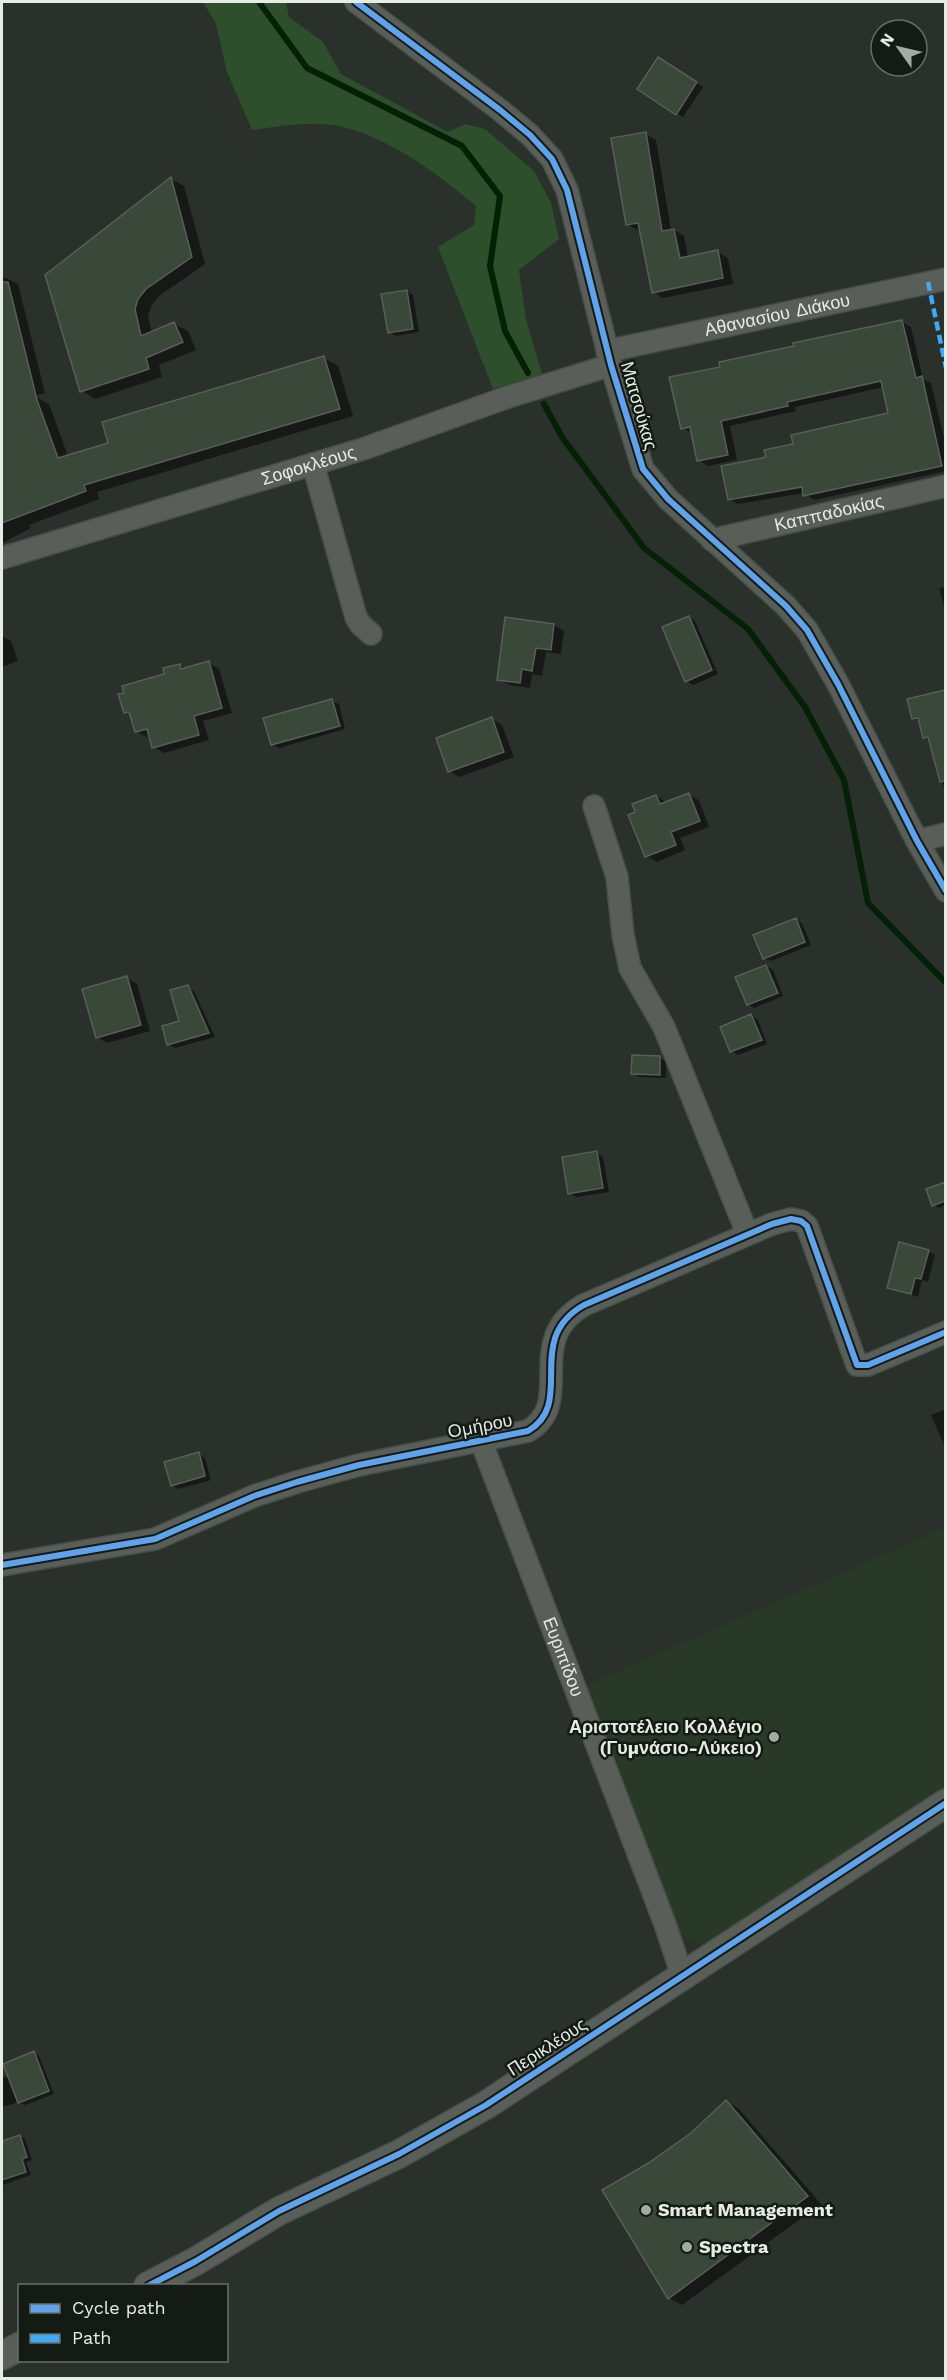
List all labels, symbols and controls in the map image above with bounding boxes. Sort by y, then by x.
north arrow [869,18,929,78]
text: N [876,30,898,50]
street label: Αθανασίου Διάκου [703,289,852,340]
street label: Ματσούκας [617,359,662,453]
street label: Σοφοκλέους [259,441,358,489]
street label: Καππαδοκίας [772,490,886,535]
street label: Ομήρου [446,1409,514,1442]
street label: Ευριπίδου [539,1614,588,1699]
place label: Αριστοτέλειο Κολλέγιο (Γυμνάσιο-Λύκειο) [569,1716,762,1758]
marker: Αριστοτέλειο Κολλέγιο (Γυμνάσιο-Λύκειο) [767,1730,781,1744]
street label: Περικλέους [503,2013,590,2080]
place label: Smart Management [658,2199,833,2220]
marker: Smart Management [639,2203,653,2217]
place label: Spectra [699,2236,769,2257]
marker: Spectra [680,2240,694,2254]
legend [18,2284,228,2362]
text: Cycle path [72,2297,166,2318]
text: Path [72,2327,112,2348]

